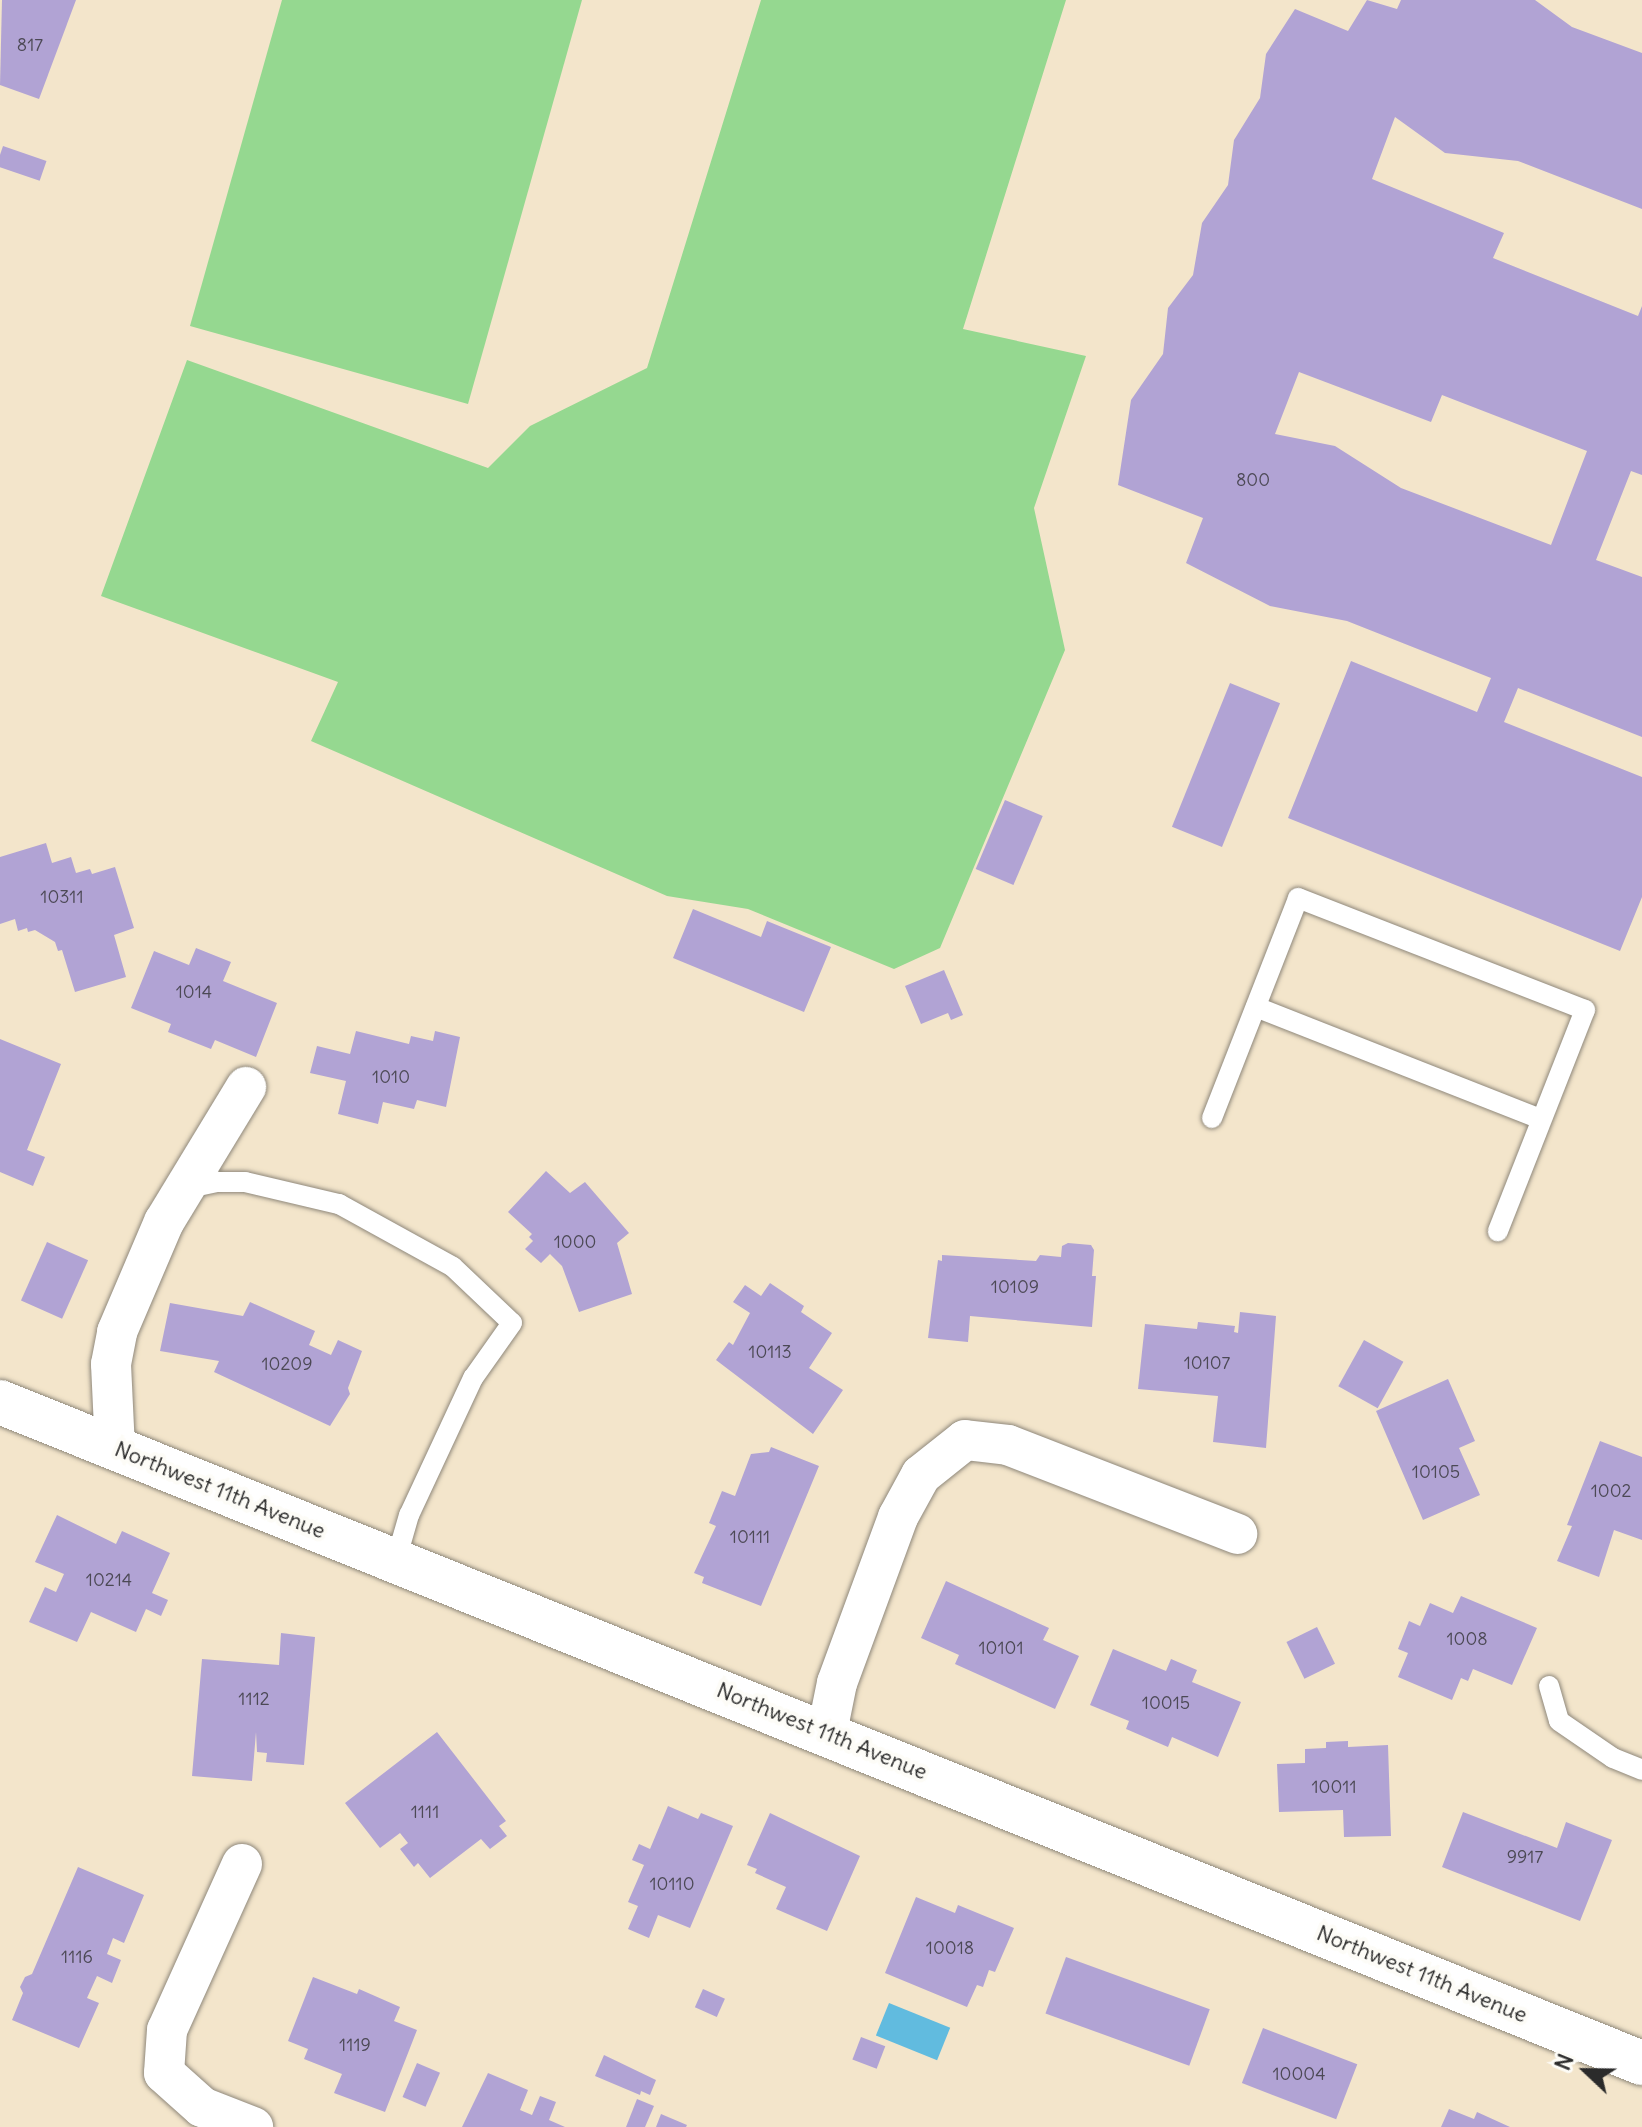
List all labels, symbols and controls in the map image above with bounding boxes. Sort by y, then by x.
house number: 817 [17,34,43,56]
house number: 800 [1236,469,1270,491]
house number: 10311 [40,886,84,908]
house number: 1014 [176,981,212,1003]
house number: 1010 [372,1066,410,1088]
house number: 1000 [554,1231,596,1253]
house number: 10109 [991,1276,1039,1298]
house number: 10113 [748,1341,792,1363]
house number: 10107 [1184,1352,1230,1374]
house number: 10209 [261,1353,313,1375]
street label: Northwest 11th Avenue [111,1436,329,1544]
house number: 10105 [1412,1461,1460,1483]
house number: 1002 [1591,1480,1631,1502]
house number: 10111 [730,1526,770,1548]
house number: 10214 [86,1569,132,1591]
house number: 1008 [1446,1628,1488,1650]
house number: 10101 [978,1637,1024,1659]
street label: Northwest 11th Avenue [713,1677,931,1785]
house number: 1112 [238,1688,270,1710]
house number: 10015 [1142,1692,1190,1714]
house number: 10011 [1311,1776,1357,1798]
house number: 1111 [411,1801,439,1823]
house number: 9917 [1507,1846,1543,1868]
house number: 10110 [649,1873,695,1895]
street label: Northwest 11th Avenue [1313,1920,1531,2028]
house number: 10018 [926,1937,974,1959]
house number: 1116 [61,1946,93,1968]
north arrow [1546,2031,1626,2111]
house number: 1119 [339,2034,371,2056]
text: N [1548,2050,1580,2074]
house number: 10004 [1272,2063,1326,2085]

